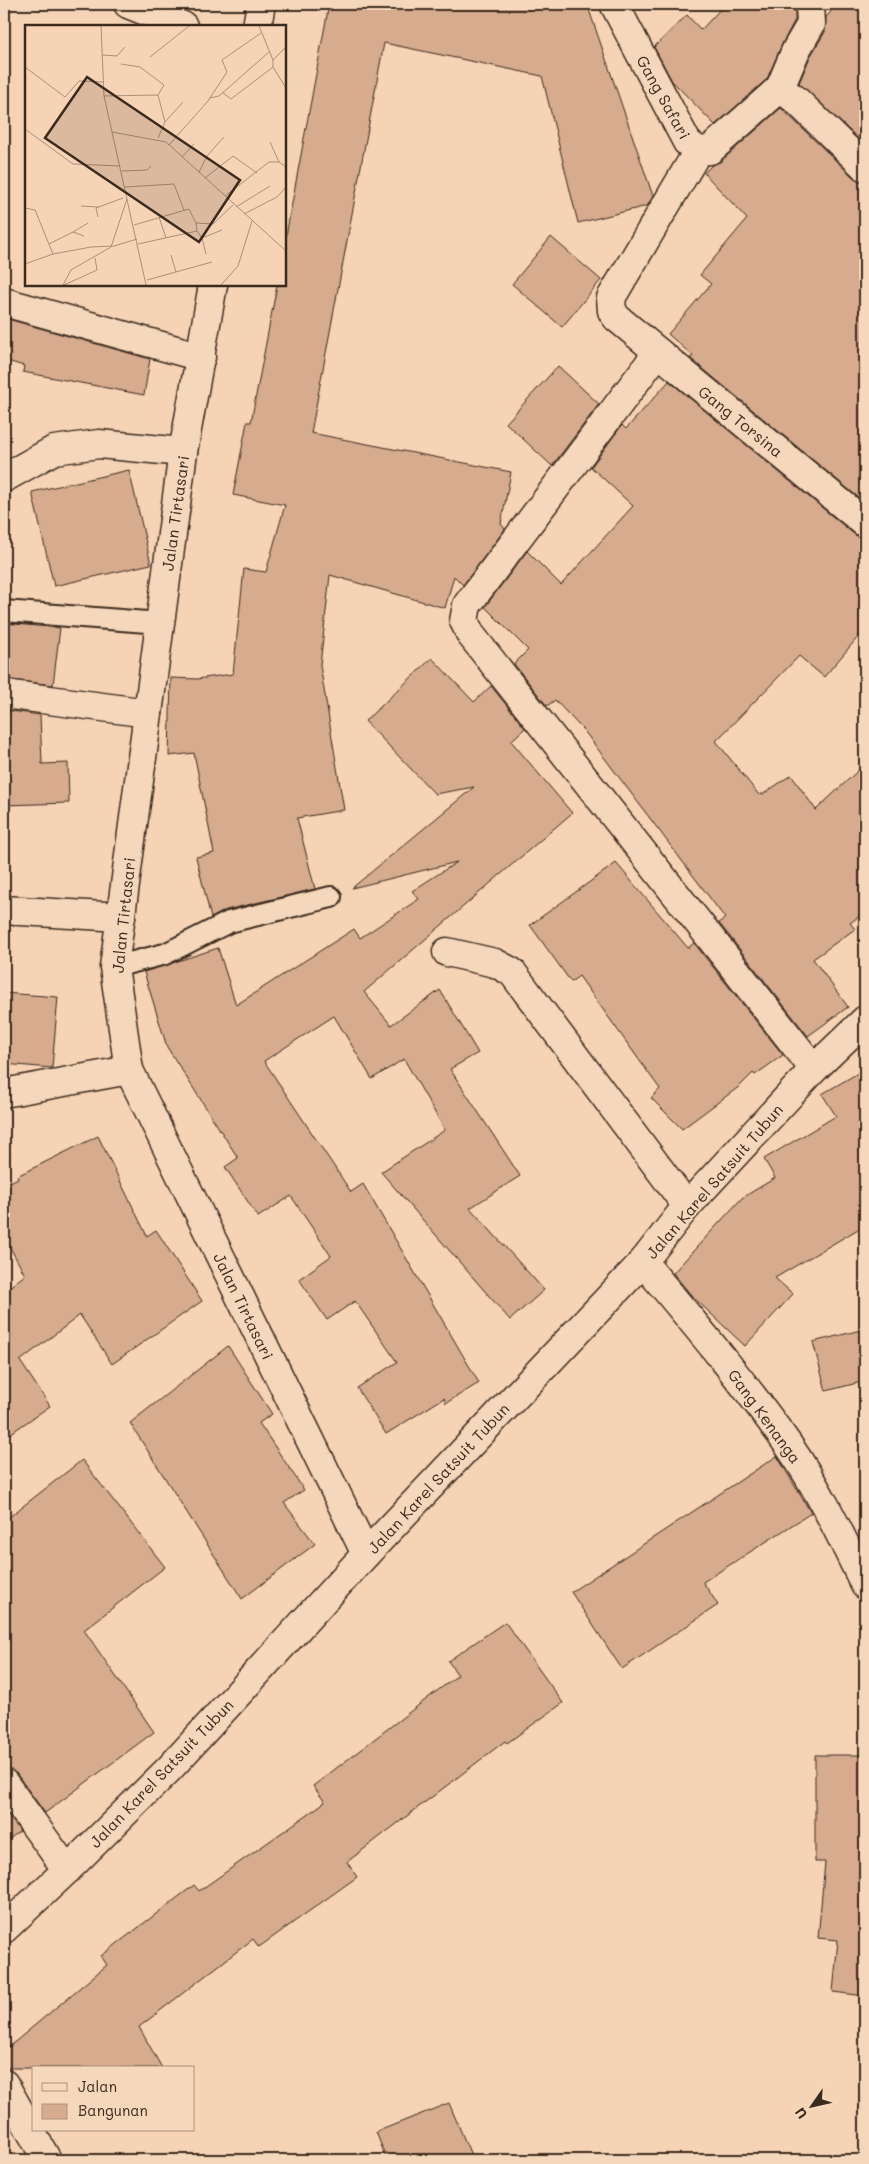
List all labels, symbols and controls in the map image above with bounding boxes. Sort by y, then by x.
inset map [25,25,286,286]
street label: Gang Safari [632,51,696,143]
street label: Gang Torsina [694,380,788,462]
street label: Jalan Tirtasari [157,454,193,572]
street label: Jalan Tirtasari [106,856,140,974]
street label: Jalan Karel Satsuit Tubun [641,1099,787,1263]
street label: Jalan Tirtasari [209,1249,279,1363]
street label: Gang Kenanga [724,1365,806,1467]
street label: Jalan Karel Satsuit Tubun [363,1398,513,1558]
street label: Jalan Karel Satsuit Tubun [84,1694,238,1852]
legend [32,2066,195,2132]
text: Jalan [78,2076,117,2096]
north arrow [786,2082,836,2132]
text: Bangunan [78,2100,148,2120]
text: U [790,2104,811,2123]

